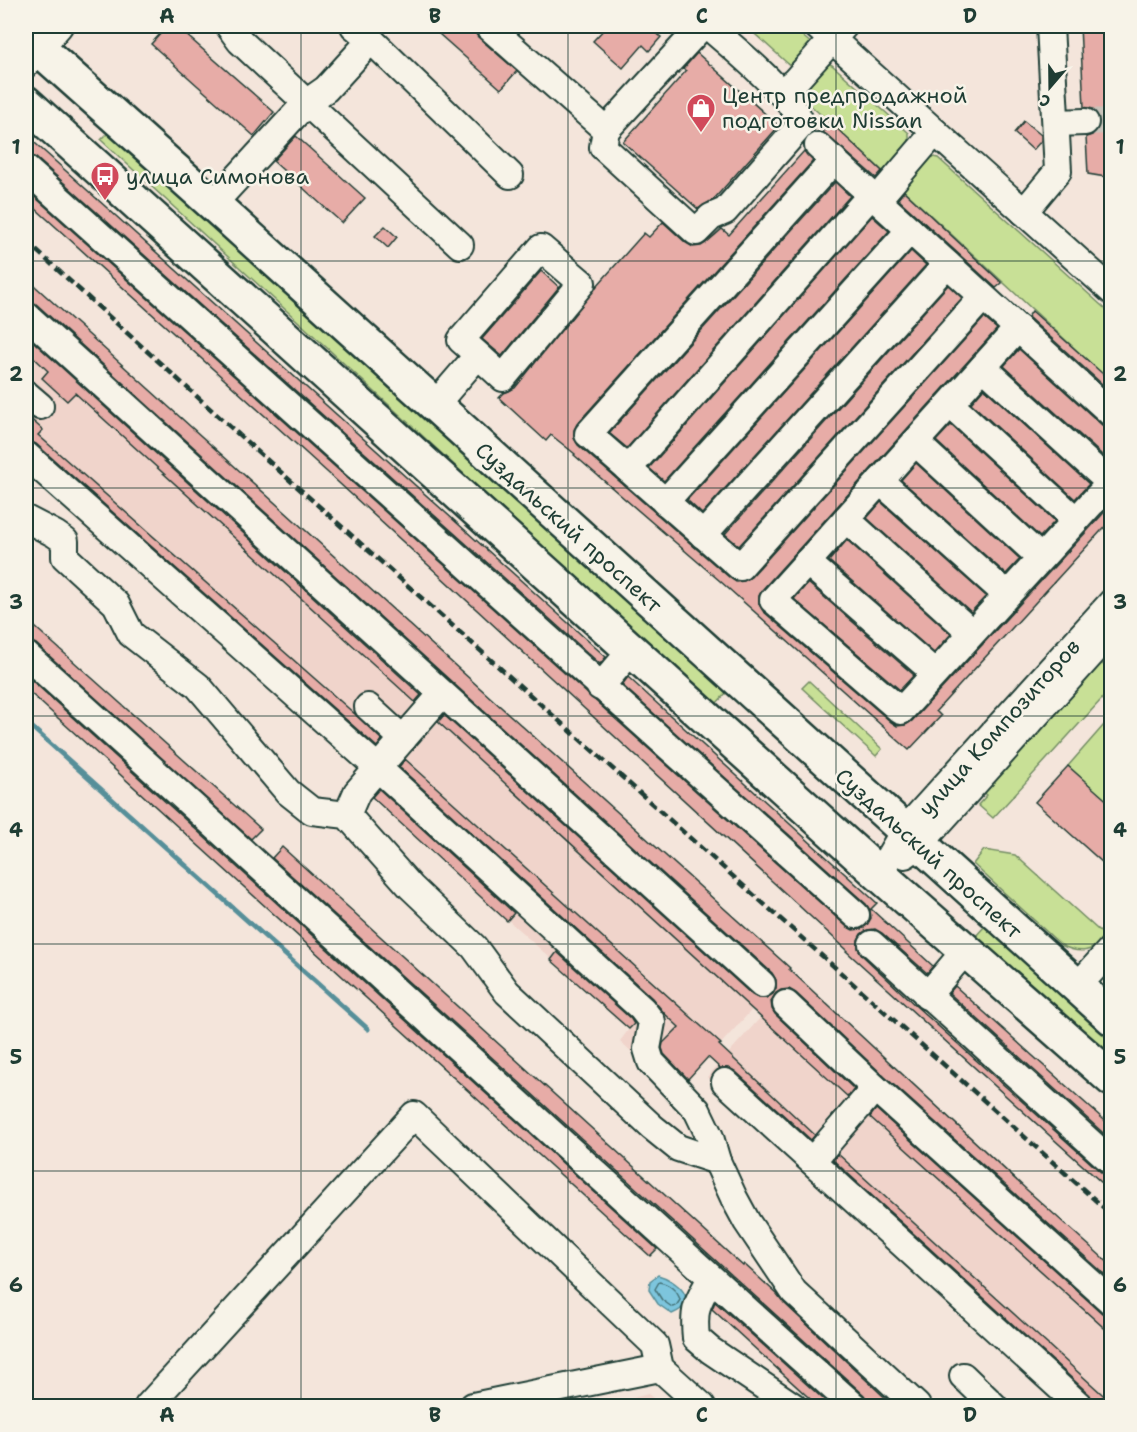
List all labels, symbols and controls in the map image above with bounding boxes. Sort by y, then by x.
text: A [159,3,175,29]
text: B [429,3,441,29]
text: C [696,3,708,29]
text: D [963,3,977,29]
north arrow [1020,57,1080,117]
place label: Центр предпродажной подготовки Nissan [722,81,967,135]
text: С [1037,89,1053,112]
shop icon: Центр предпродажной подготовки Nissan [685,92,717,134]
text: 1 [11,134,21,160]
text: 1 [1115,134,1125,160]
bus stop icon: улица Симонова [89,160,121,202]
place label: улица Симонова [126,162,309,191]
text: 2 [9,361,23,387]
text: 2 [1113,361,1127,387]
street label: Суздальский проспект [469,436,669,620]
text: 3 [9,589,23,615]
text: 3 [1113,589,1127,615]
street label: улица Композиторов [912,633,1087,822]
street label: Суздальский проспект [829,762,1029,946]
text: 4 [9,817,23,843]
text: 4 [1113,817,1127,843]
text: 5 [10,1044,22,1070]
text: 5 [1114,1044,1126,1070]
text: 6 [9,1272,23,1298]
text: 6 [1113,1272,1127,1298]
text: A [159,1402,175,1428]
text: B [429,1402,441,1428]
text: C [696,1402,708,1428]
text: D [963,1402,977,1428]

